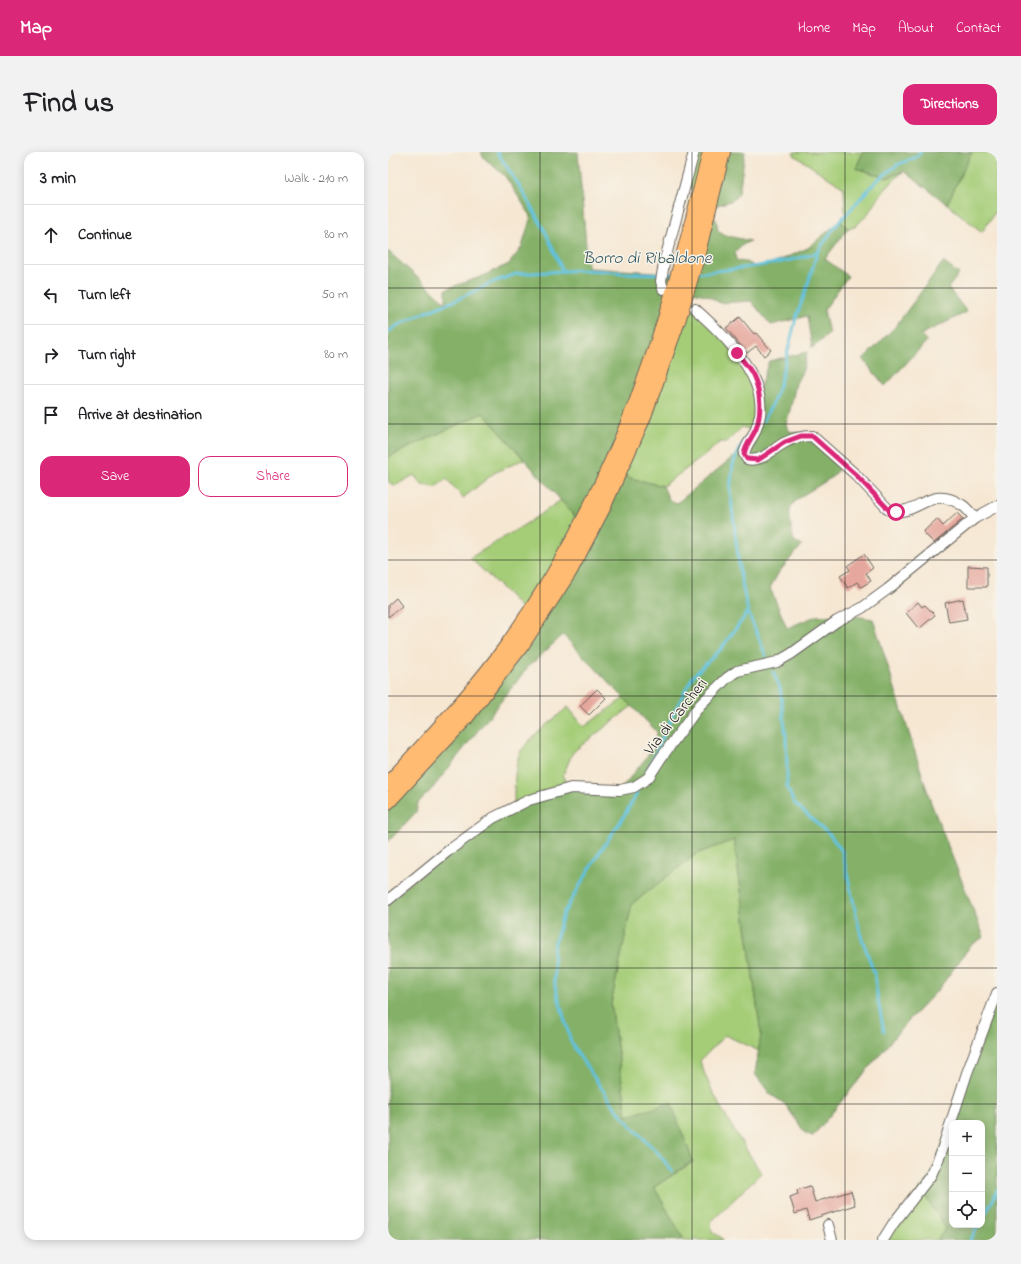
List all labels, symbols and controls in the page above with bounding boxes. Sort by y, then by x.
text: Map [20,15,52,42]
text: Home [798,18,830,39]
text: Map [852,18,876,39]
text: About [898,18,934,39]
text: Contact [956,18,1001,39]
text: Find us [24,84,114,125]
button: Directions [903,84,997,125]
text: 3 min [40,166,76,191]
text: Walk · 210 m [284,169,348,188]
icon: ahead [40,224,62,246]
text: Continue [78,224,132,246]
text: 80 m [324,225,348,244]
water label: Borro di Ribaldone [583,246,713,271]
icon: left [40,284,62,306]
text: Turn left [78,284,131,306]
text: 50 m [322,285,348,304]
icon: right [40,344,62,366]
text: Turn right [78,344,136,366]
route end [728,344,746,362]
text: 80 m [324,345,348,364]
icon: arrive [40,404,62,426]
text: Arrive at destination [78,404,202,426]
button: Save [40,456,190,497]
button: Share [198,456,348,497]
route start [887,503,905,521]
street label: Via di Carcheri [638,673,714,761]
map controls [949,1120,985,1228]
button: + [949,1120,985,1156]
button: − [949,1156,985,1192]
button: locate [949,1192,985,1228]

